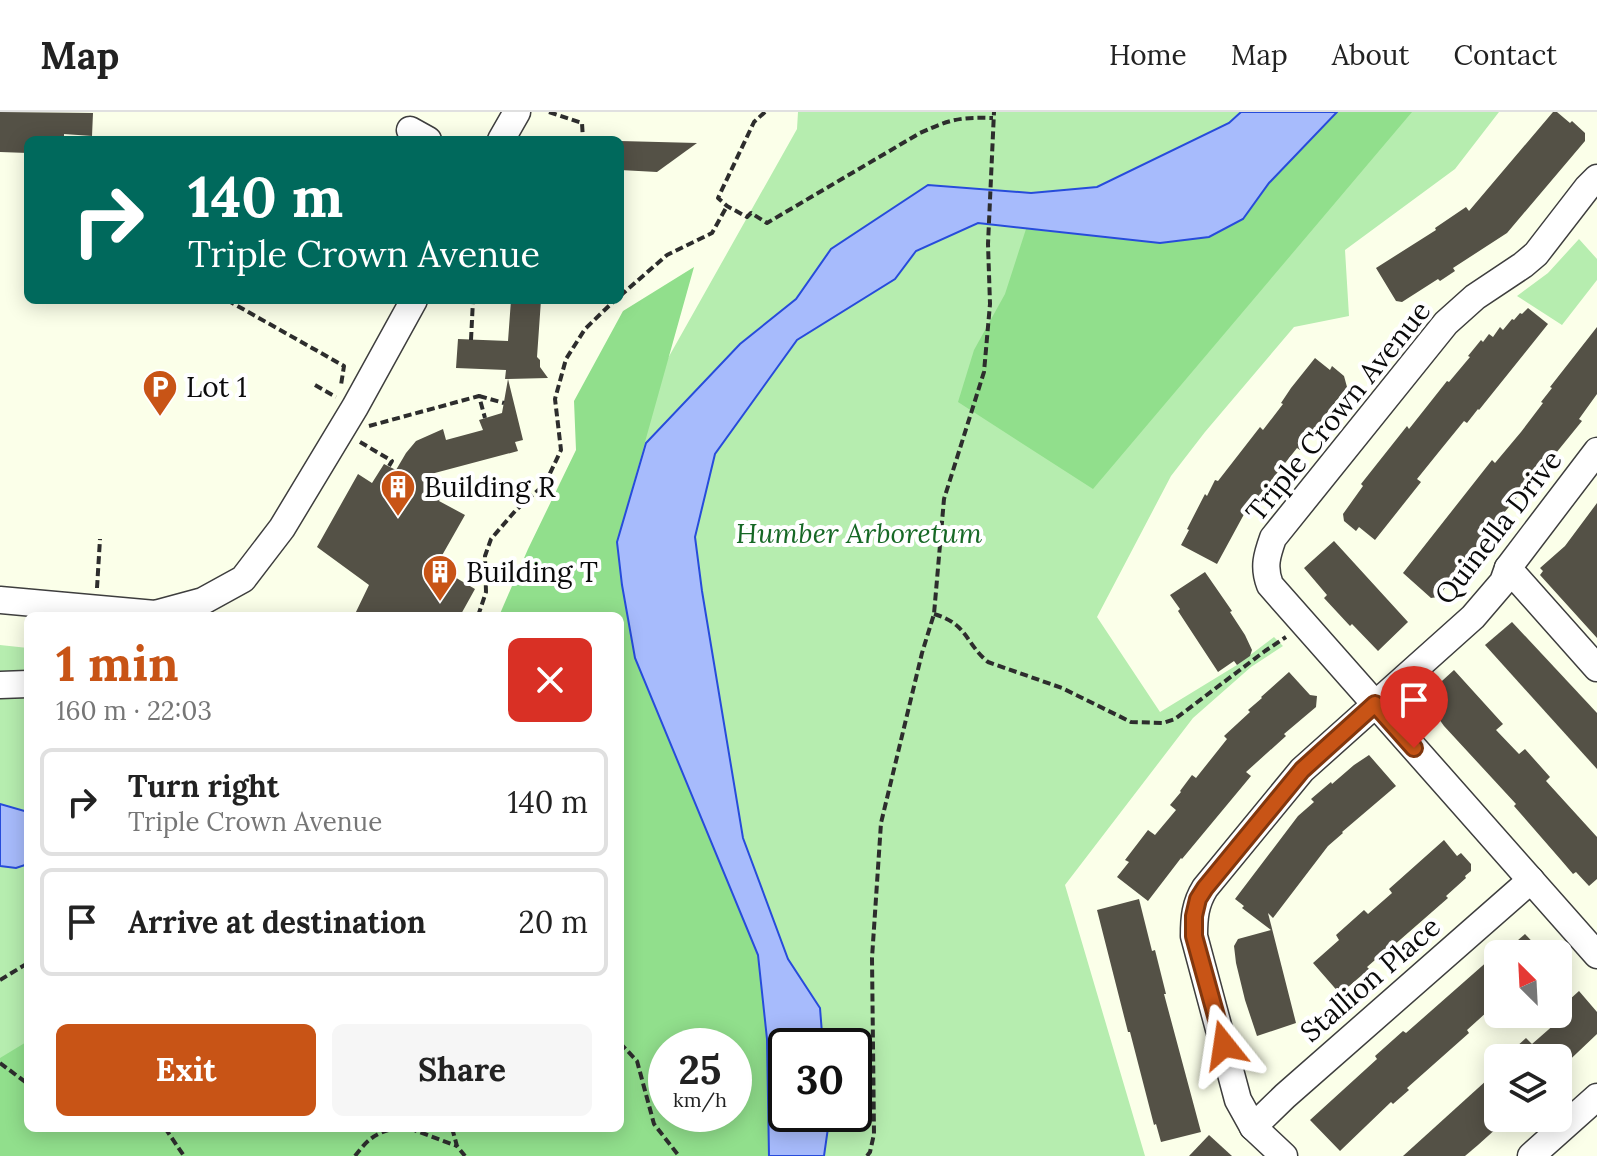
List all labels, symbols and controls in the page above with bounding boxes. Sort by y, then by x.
text: Map [40,31,119,79]
text: Home [1109,37,1187,73]
text: Map [1231,37,1288,73]
text: About [1332,37,1409,73]
text: Contact [1453,37,1557,73]
text: 140 m [188,161,343,232]
icon: right [56,168,160,272]
text: Triple Crown Avenue [188,231,540,277]
street label: Triple Crown Avenue [1238,293,1438,529]
parking icon: Lot 1 [141,368,179,418]
place label: Lot 1 [186,369,247,405]
street label: Quinella Drive [1427,443,1569,611]
building icon: Building R [379,468,417,518]
place label: Building R [424,469,556,505]
park label: Humber Arboretum [736,515,983,551]
building icon: Building T [421,553,459,603]
place label: Building T [466,554,598,590]
text: 1 min [56,633,179,694]
button: close [508,638,592,722]
pin [1380,666,1448,748]
icon: arrive [1392,678,1436,722]
text: 160 m · 22:03 [56,694,212,727]
text: Turn right [128,767,279,805]
icon: right [60,780,104,824]
text: 140 m [507,783,588,821]
text: Triple Crown Avenue [128,805,382,838]
icon: arrive [60,900,104,944]
text: Arrive at destination [128,903,426,941]
text: 20 m [519,903,588,941]
street label: Stallion Place [1293,908,1447,1050]
north arrow [1484,940,1572,1028]
map controls [1484,940,1572,1132]
position arrow [1182,1003,1266,1087]
button: Exit [56,1024,316,1116]
button: Share [332,1024,592,1116]
speed limit sign: 30 [768,1028,872,1132]
text: 25 [679,1044,721,1095]
button: layers [1484,1044,1572,1132]
text: km/h [673,1087,727,1112]

